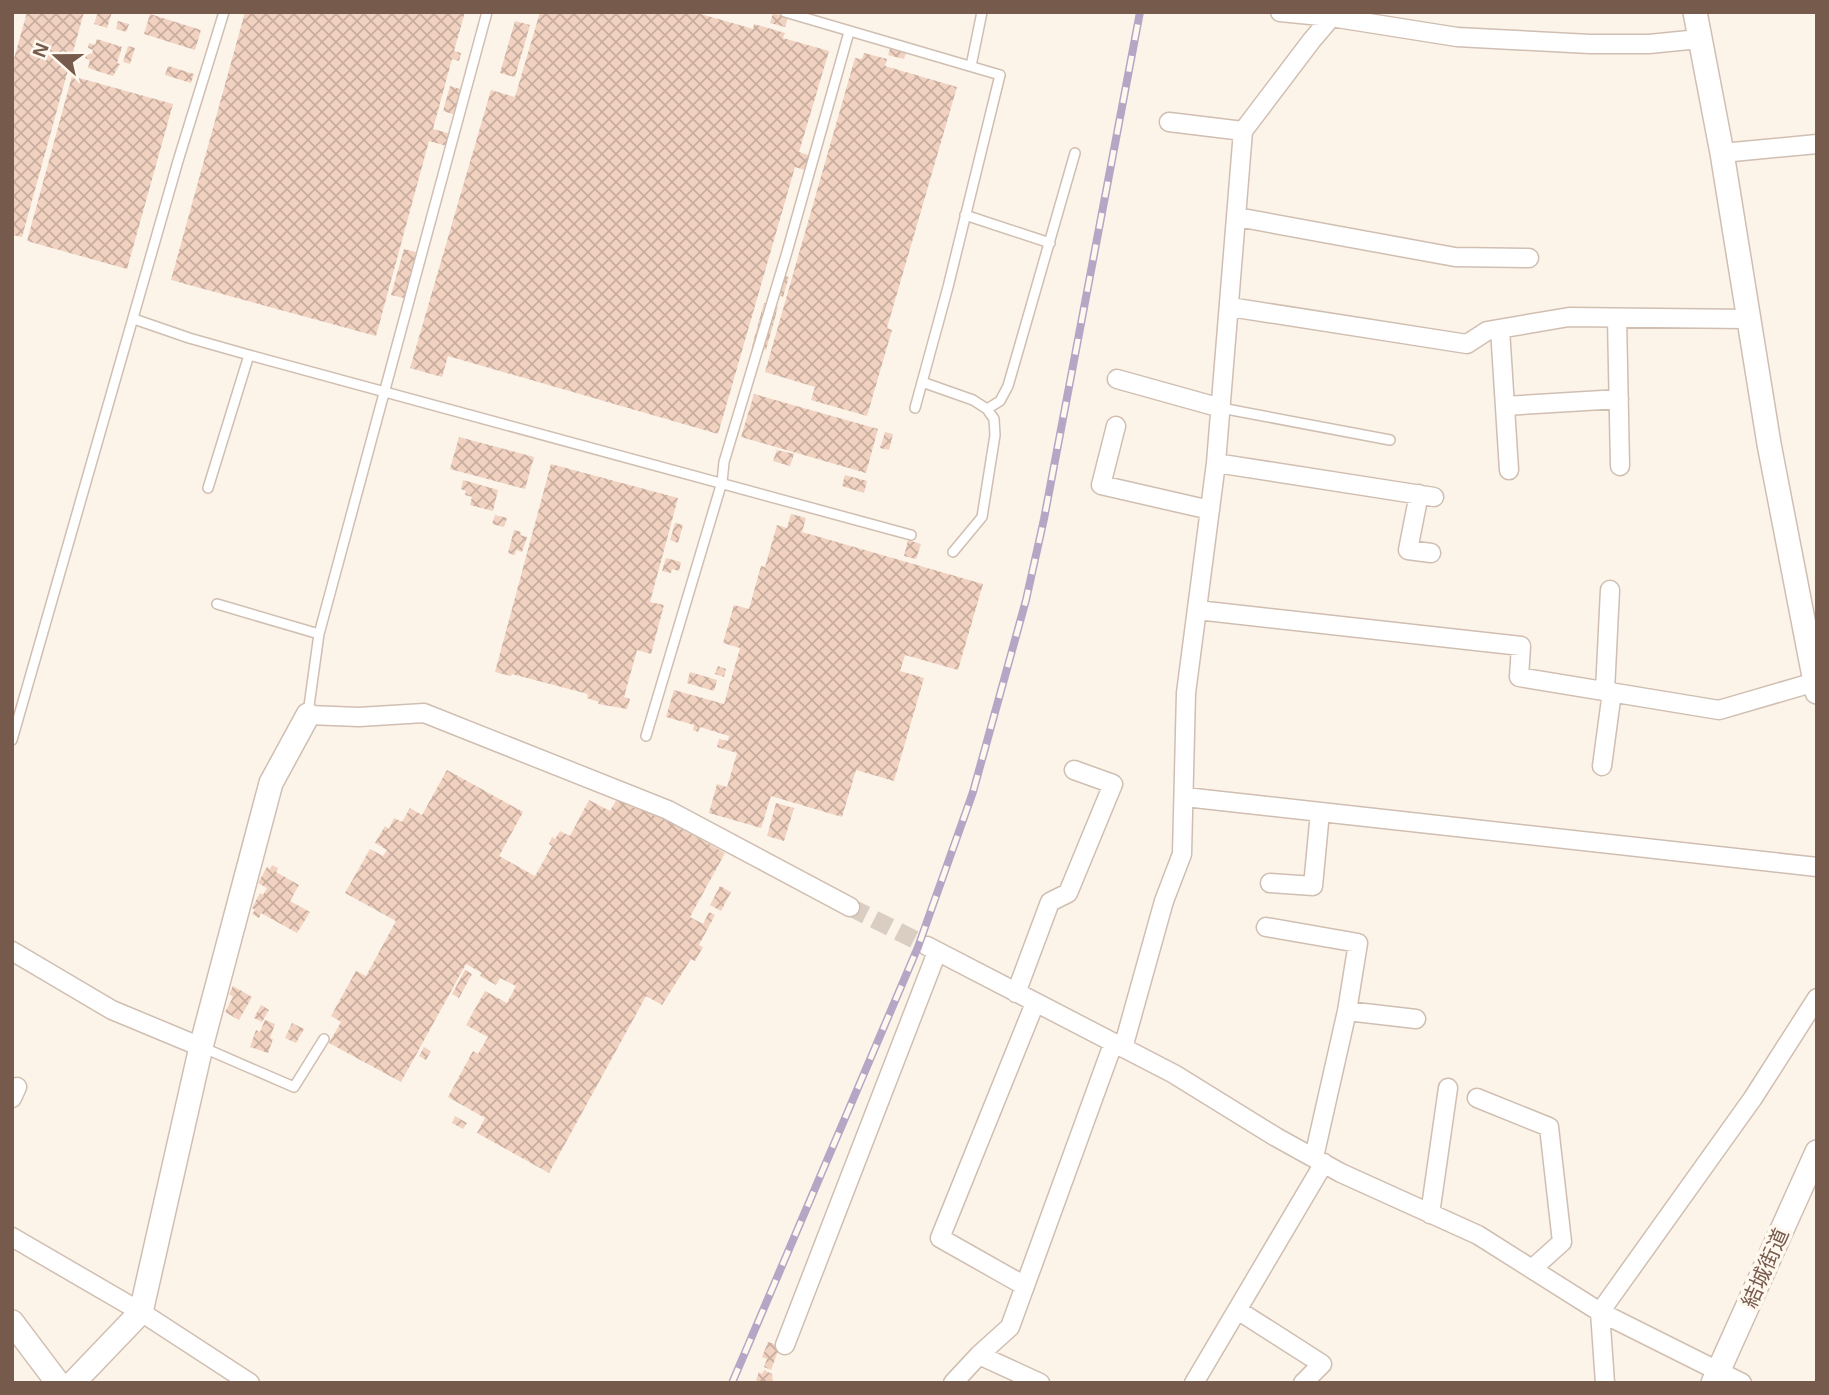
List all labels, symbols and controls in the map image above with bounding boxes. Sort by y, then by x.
north arrow [21,21,91,91]
text: N [28,40,53,60]
street label: 結城街道 [1737,1225,1793,1311]

